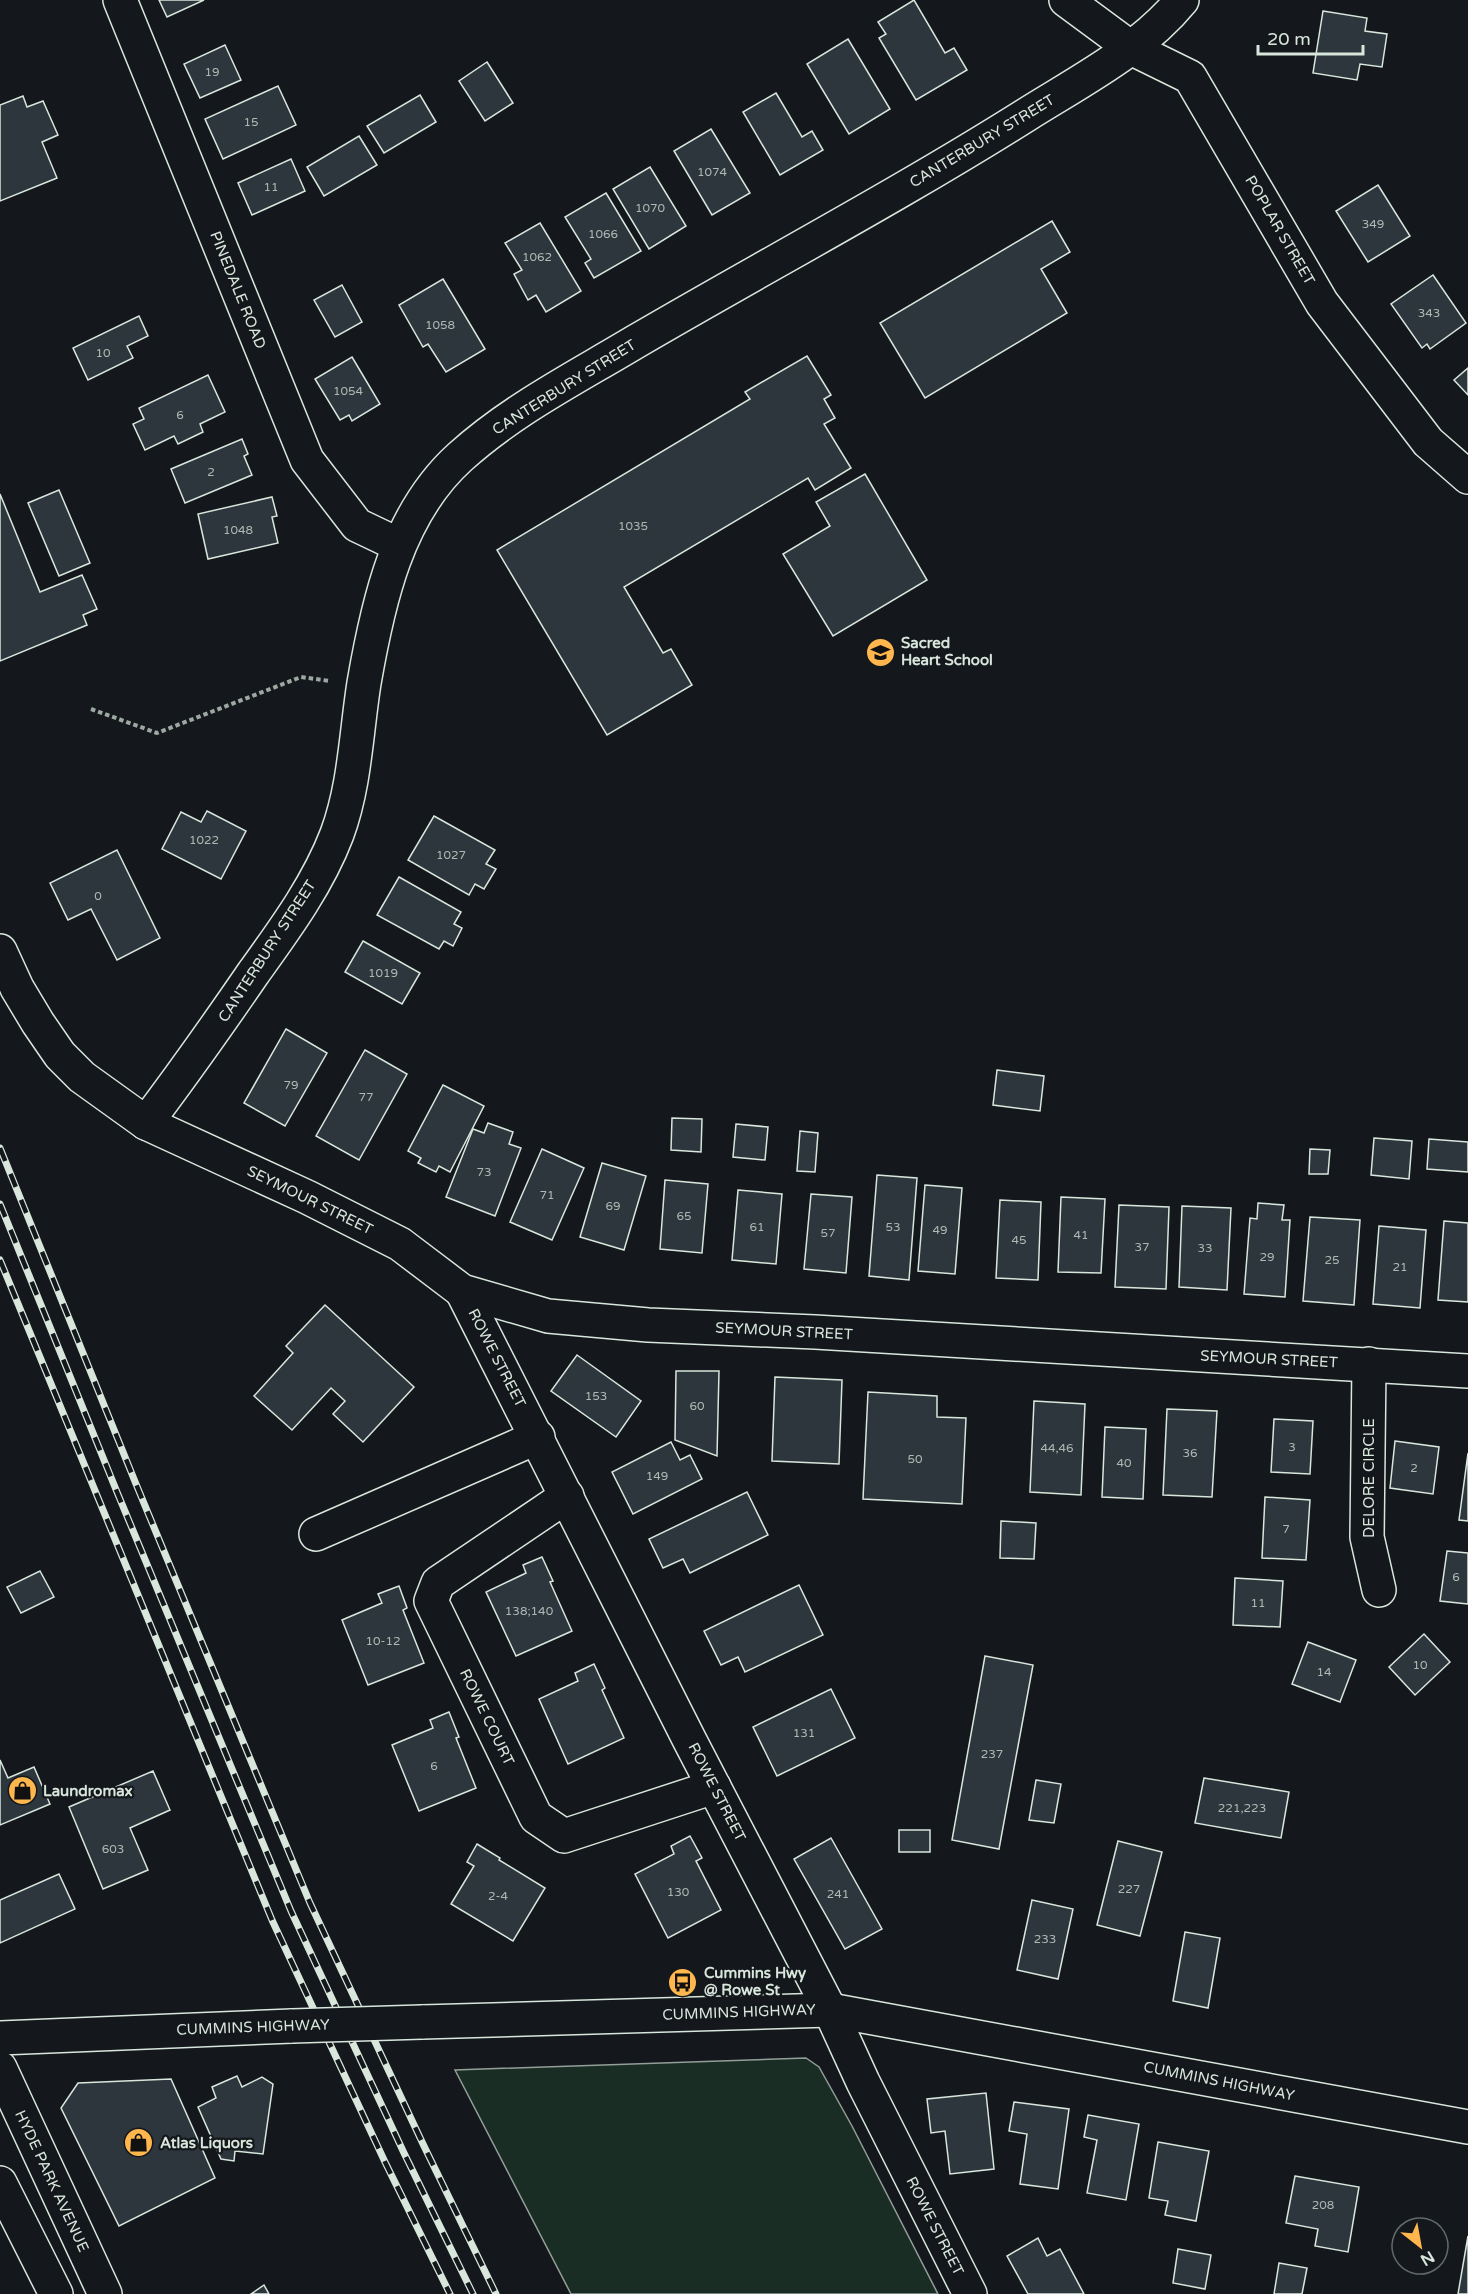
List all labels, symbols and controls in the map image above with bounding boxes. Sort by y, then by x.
scale bar [1258,18,1363,56]
text: 20 m [1267,28,1311,50]
house number: 19 [204,65,220,79]
street label: CANTERBURY STREET [906,91,1058,191]
house number: 15 [243,115,259,129]
house number: 1074 [697,165,728,179]
street label: POPLAR STREET [1241,172,1319,288]
house number: 11 [263,180,279,194]
house number: 1070 [635,201,666,215]
house number: 349 [1362,217,1384,231]
house number: 1066 [588,227,618,241]
street label: PINEDALE ROAD [206,228,270,352]
house number: 1062 [522,250,552,264]
house number: 343 [1418,306,1440,320]
house number: 1058 [425,318,455,332]
street label: CANTERBURY STREET [489,335,639,439]
house number: 10 [95,346,111,360]
house number: 1054 [333,384,364,398]
house number: 6 [176,408,184,422]
house number: 2 [207,465,215,479]
house number: 1035 [618,519,648,533]
house number: 1048 [223,523,253,537]
place label: Sacred Heart School [901,634,993,669]
school or university icon: Sacred Heart School [864,636,896,668]
house number: 1022 [189,833,219,847]
house number: 1027 [436,848,466,862]
street label: CANTERBURY STREET [214,877,320,1025]
house number: 0 [94,889,102,903]
house number: 1019 [368,966,398,980]
house number: 79 [283,1078,299,1092]
house number: 77 [358,1090,374,1104]
street label: SEYMOUR STREET [244,1162,376,1238]
house number: 73 [476,1165,492,1179]
house number: 71 [539,1188,555,1202]
house number: 69 [605,1199,621,1213]
house number: 65 [676,1209,692,1223]
house number: 61 [749,1220,765,1234]
house number: 53 [885,1220,901,1234]
house number: 49 [932,1223,948,1237]
house number: 57 [820,1226,836,1240]
house number: 41 [1073,1228,1089,1242]
house number: 45 [1011,1233,1027,1247]
house number: 37 [1134,1240,1150,1254]
house number: 33 [1197,1241,1213,1255]
house number: 29 [1259,1250,1275,1264]
house number: 25 [1324,1253,1340,1267]
house number: 21 [1392,1260,1408,1274]
street label: ROWE STREET [464,1306,530,1410]
street label: SEYMOUR STREET [715,1318,853,1344]
street label: SEYMOUR STREET [1200,1346,1338,1372]
house number: 153 [585,1389,607,1403]
house number: 60 [689,1399,705,1413]
street label: DELORE CIRCLE [1360,1418,1378,1538]
house number: 3 [1288,1440,1296,1454]
house number: 44,46 [1040,1441,1074,1455]
house number: 36 [1182,1446,1198,1460]
house number: 50 [907,1452,923,1466]
house number: 40 [1116,1456,1132,1470]
house number: 2 [1410,1461,1418,1475]
house number: 149 [646,1469,668,1483]
house number: 7 [1282,1522,1290,1536]
house number: 6 [1452,1570,1460,1584]
house number: 11 [1250,1596,1266,1610]
house number: 138;140 [505,1604,554,1618]
house number: 10-12 [365,1634,401,1648]
house number: 10 [1412,1658,1428,1672]
house number: 14 [1316,1665,1332,1679]
street label: ROWE COURT [456,1666,518,1768]
house number: 131 [793,1726,815,1740]
street label: ROWE STREET [684,1740,750,1844]
house number: 237 [981,1747,1003,1761]
house number: 6 [430,1759,438,1773]
shop icon: Laundromax [6,1775,38,1807]
place label: Laundromax [43,1782,133,1800]
house number: 221,223 [1218,1801,1266,1815]
house number: 603 [102,1842,124,1856]
house number: 227 [1118,1882,1140,1896]
house number: 130 [667,1885,690,1899]
house number: 241 [827,1887,849,1901]
house number: 2-4 [488,1889,509,1903]
house number: 233 [1034,1932,1056,1946]
place label: Cummins Hwy @ Rowe St [704,1964,806,1999]
bus stop icon: Cummins Hwy @ Rowe St [667,1966,699,1998]
street label: CUMMINS HIGHWAY [662,2000,816,2024]
street label: CUMMINS HIGHWAY [176,2015,330,2039]
street label: CUMMINS HIGHWAY [1142,2058,1296,2105]
street label: HYDE PARK AVENUE [11,2107,93,2255]
shop icon: Atlas Liquors [123,2127,155,2159]
place label: Atlas Liquors [160,2134,253,2153]
street label: ROWE STREET [902,2174,968,2278]
house number: 208 [1312,2198,1334,2212]
north arrow [1390,2216,1450,2276]
text: N [1417,2246,1438,2270]

